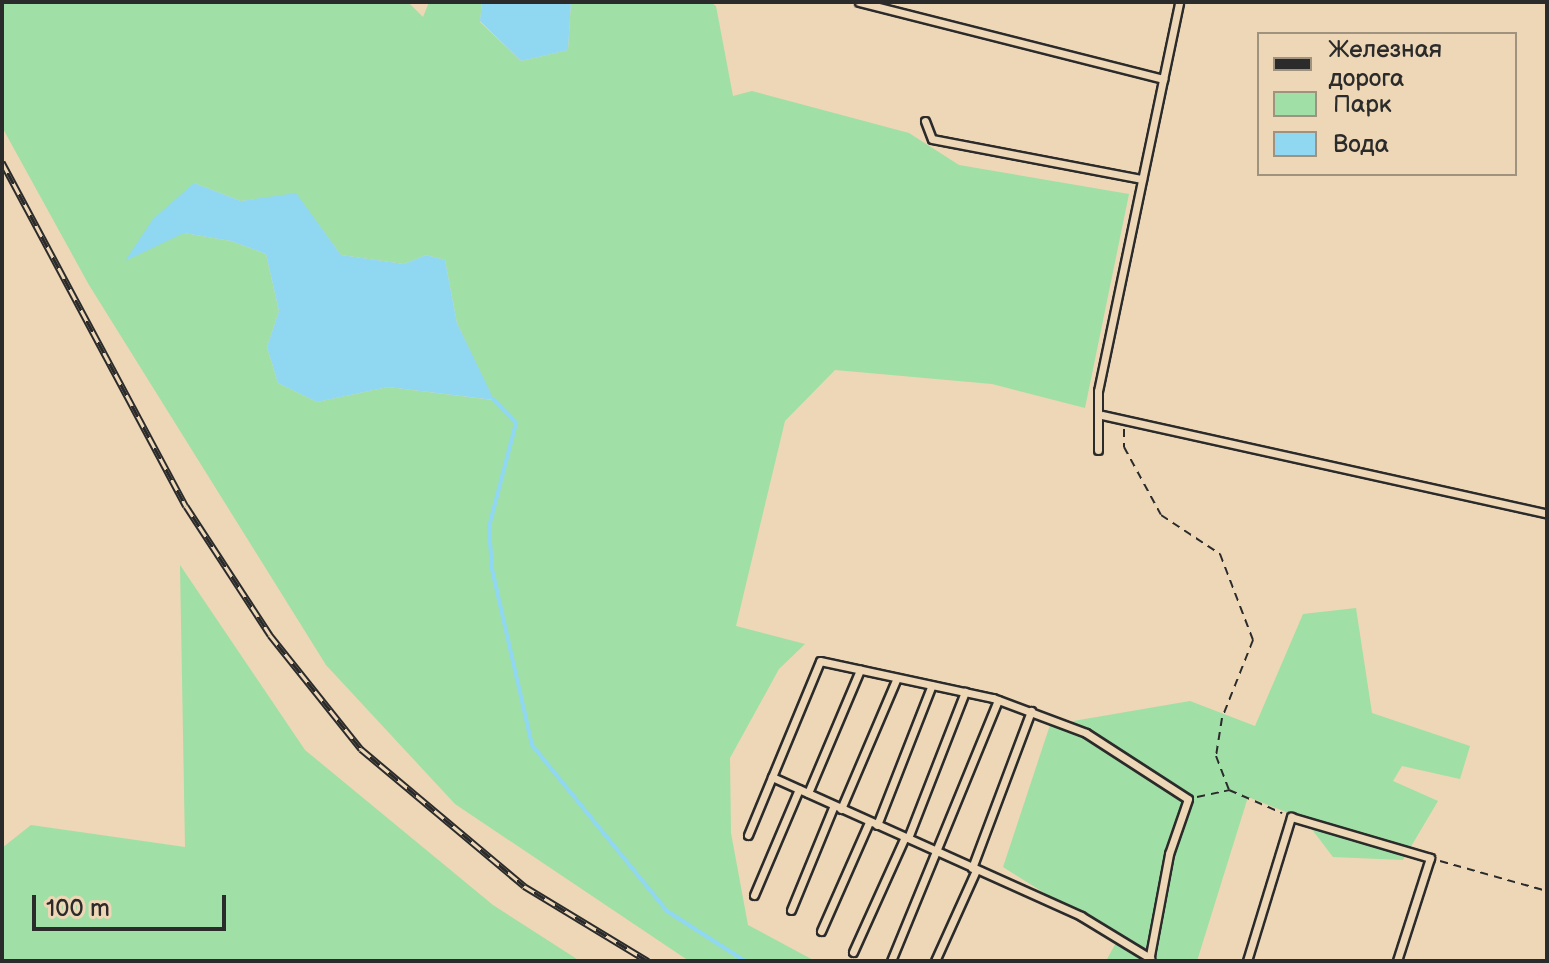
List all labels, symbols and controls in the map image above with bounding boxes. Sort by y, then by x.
legend [1257,32,1517,176]
text: Железная дорога [1328,35,1442,93]
text: Парк [1333,90,1391,119]
text: Вода [1333,130,1389,159]
scale bar [36,879,230,929]
text: 100 m [46,894,110,923]

